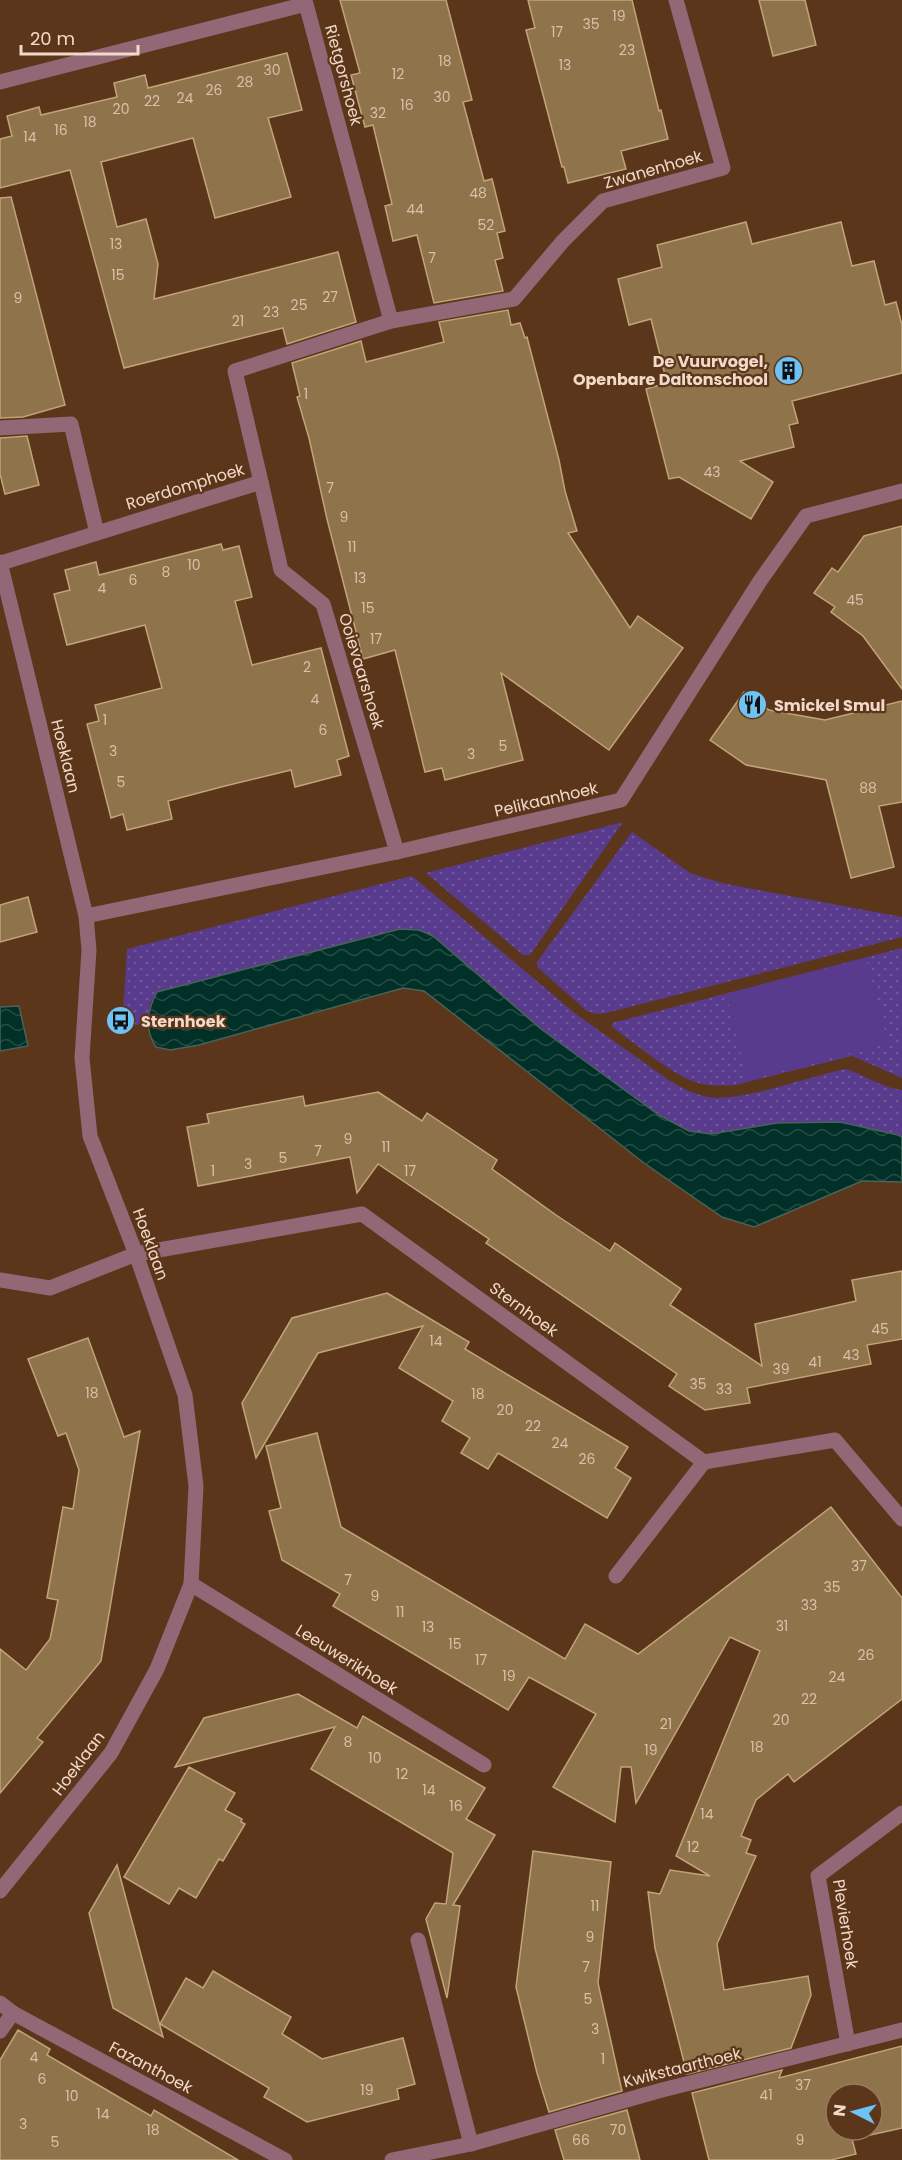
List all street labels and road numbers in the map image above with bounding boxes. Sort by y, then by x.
street label: Rietgorshoek [319,22,368,129]
street label: Zwanenhoek [601,144,706,195]
street label: Roerdomphoek [123,457,248,515]
street label: Ooievaarshoek [333,610,390,733]
street label: Hoeklaan [45,717,86,795]
street label: Pelikaanhoek [492,776,601,823]
street label: Hoeklaan [127,1205,174,1283]
street label: Sternhoek [485,1277,563,1343]
street label: Leeuwerikhoek [291,1619,403,1701]
street label: Hoeklaan [47,1726,110,1800]
street label: Plevierhoek [827,1878,864,1971]
street label: Fazanthoek [105,2036,197,2099]
street label: Kwikstaarthoek [621,2041,744,2093]

